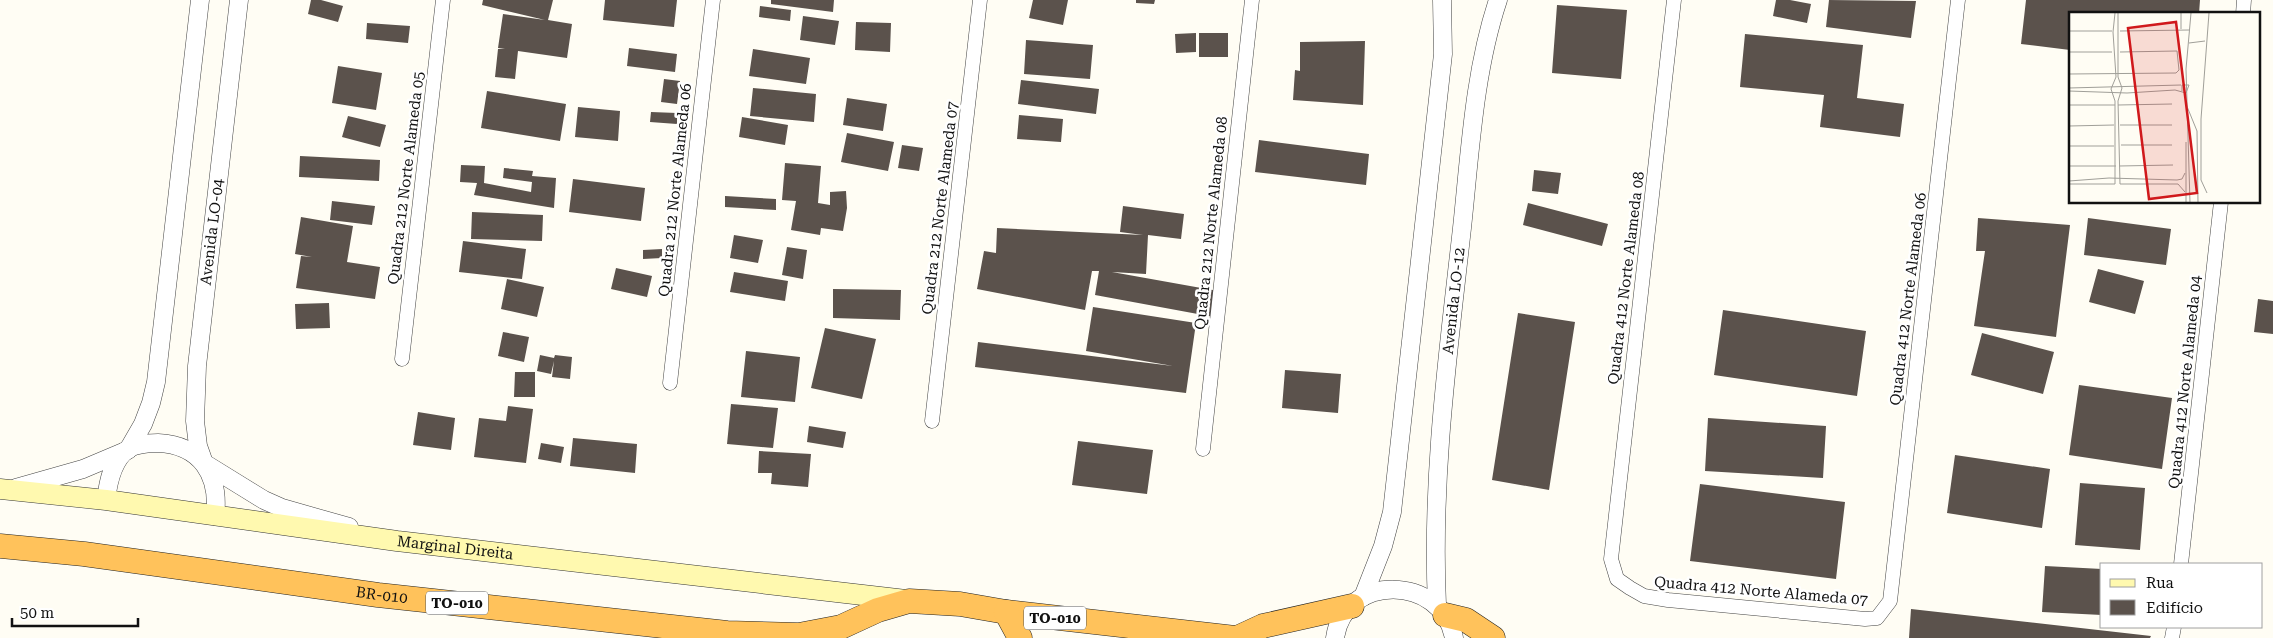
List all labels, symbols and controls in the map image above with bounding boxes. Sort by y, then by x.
inset map [2069,12,2260,204]
street label: Quadra 212 Norte Alameda 05 [384,70,428,286]
street label: Quadra 212 Norte Alameda 06 [655,82,695,298]
street label: Quadra 212 Norte Alameda 07 [918,100,962,316]
street label: Quadra 212 Norte Alameda 08 [1191,115,1231,331]
street label: Quadra 412 Norte Alameda 08 [1604,170,1648,386]
street label: Avenida LO-04 [197,177,228,286]
street label: Quadra 412 Norte Alameda 06 [1886,191,1930,407]
street label: Avenida LO-12 [1439,246,1469,355]
street label: Quadra 412 Norte Alameda 04 [2165,274,2205,490]
street label: Marginal Direita [396,532,514,563]
legend [2100,563,2263,628]
street label: Quadra 412 Norte Alameda 07 [1653,573,1869,609]
text: Rua [2146,574,2174,592]
street label: BR-010 [355,583,409,607]
road number: TO-010 [426,592,488,614]
scale bar [12,596,139,628]
text: Edifício [2146,599,2203,617]
text: 50 m [20,604,55,622]
road number: TO-010 [1024,606,1086,630]

